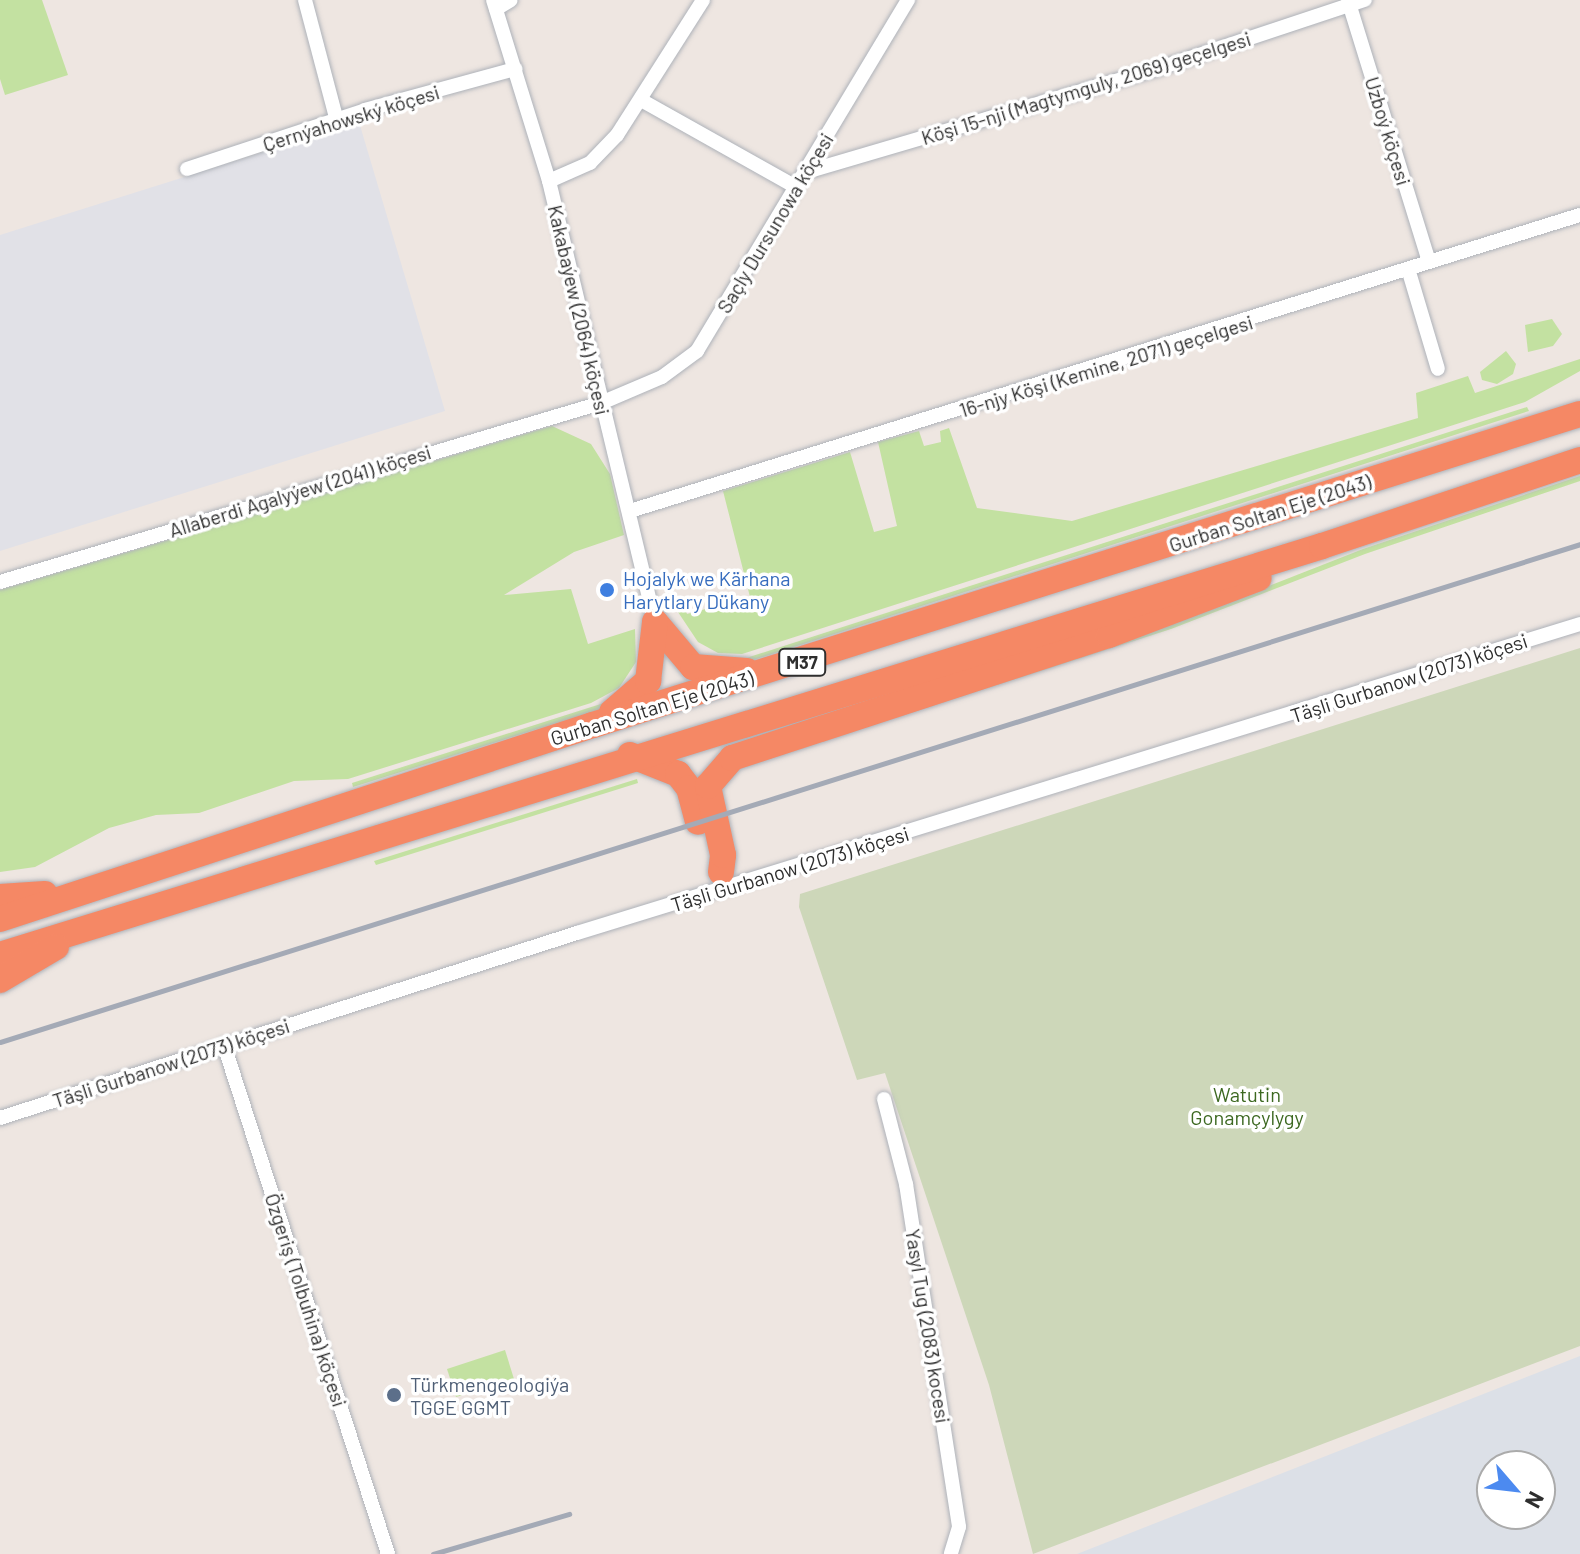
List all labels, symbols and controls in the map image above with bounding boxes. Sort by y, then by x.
street label: Köşi 15-nji (Magtymguly, 2069) geçelgesi [918,26,1254,150]
street label: Uzboý köçesi [1360,74,1416,188]
street label: Çernýahowský köçesi [260,80,442,156]
street label: Saçly Dursunowa köçesi [712,129,838,317]
street label: Kakabaýew (2064) köçesi [543,203,615,417]
street label: 16-njy Köşi (Kemine, 2071) geçelgesi [956,310,1256,422]
street label: Allaberdi Agalyýew (2041) köçesi [166,440,434,542]
street label: Gurban Soltan Eje (2043) [1166,469,1374,557]
place label: Hojalyk we Kärhana Harytlary Dükany [623,566,790,613]
marker: Hojalyk we Kärhana Harytlary Dükany [598,581,616,599]
street label: Täşli Gurbanow (2073) köçesi [1287,628,1531,728]
road number: M37 [778,648,826,676]
street label: Gurban Soltan Eje (2043) [548,666,756,750]
street label: Täşli Gurbanow (2073) köçesi [668,821,912,917]
street label: Täşli Gurbanow (2073) köçesi [49,1013,293,1113]
park label: Watutin Gonamçylygy [1190,1082,1304,1129]
street label: Özgeriş (Tolbuhina) köçesi [260,1190,352,1410]
street label: Yasyl Tug (2083) kocesi [901,1227,955,1425]
place label: Türkmengeologiýa TGGE GGMT [410,1372,569,1419]
marker: Türkmengeologiýa TGGE GGMT [385,1386,403,1404]
north arrow [1476,1450,1556,1530]
text: N [1521,1488,1550,1513]

